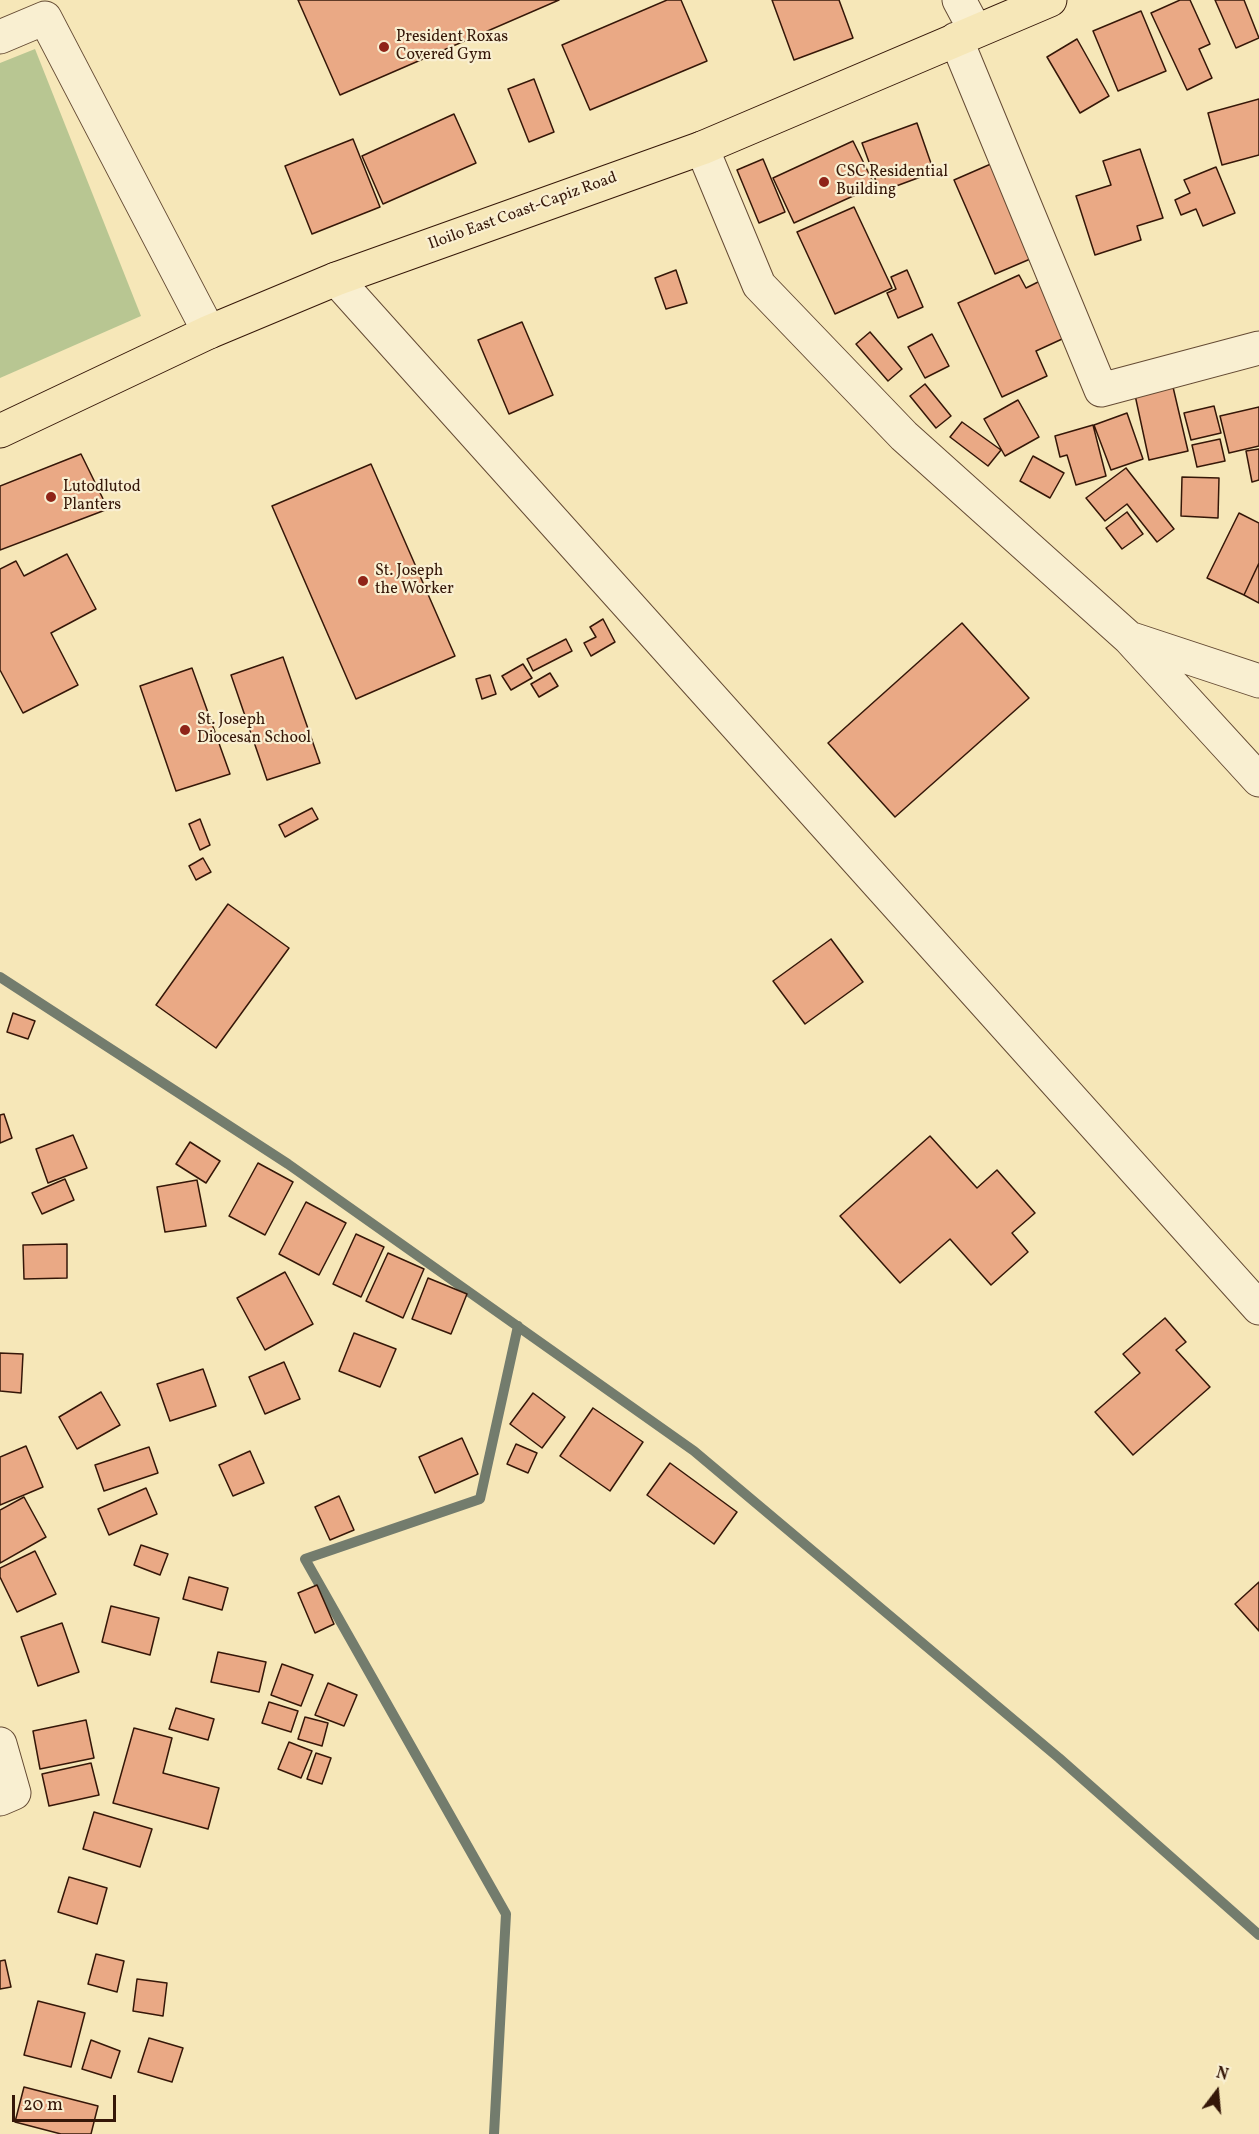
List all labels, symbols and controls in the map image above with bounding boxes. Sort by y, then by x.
place label: President Roxas Covered Gym [396,28,508,66]
marker: President Roxas Covered Gym [377,40,391,54]
place label: CSC Residential Building [836,163,948,201]
street label: Iloilo East Coast-Capiz Road [426,169,620,255]
marker: CSC Residential Building [817,175,831,189]
place label: Lutodlutod Planters [63,478,141,516]
marker: Lutodlutod Planters [44,490,58,504]
place label: St. Joseph the Worker [375,562,454,600]
marker: St. Joseph the Worker [356,574,370,588]
place label: St. Joseph Diocesan School [197,711,311,749]
marker: St. Joseph Diocesan School [178,723,192,737]
north arrow [1187,2062,1247,2122]
text: N [1213,2063,1231,2087]
scale bar [15,2083,118,2121]
text: 20 m [23,2093,63,2118]

